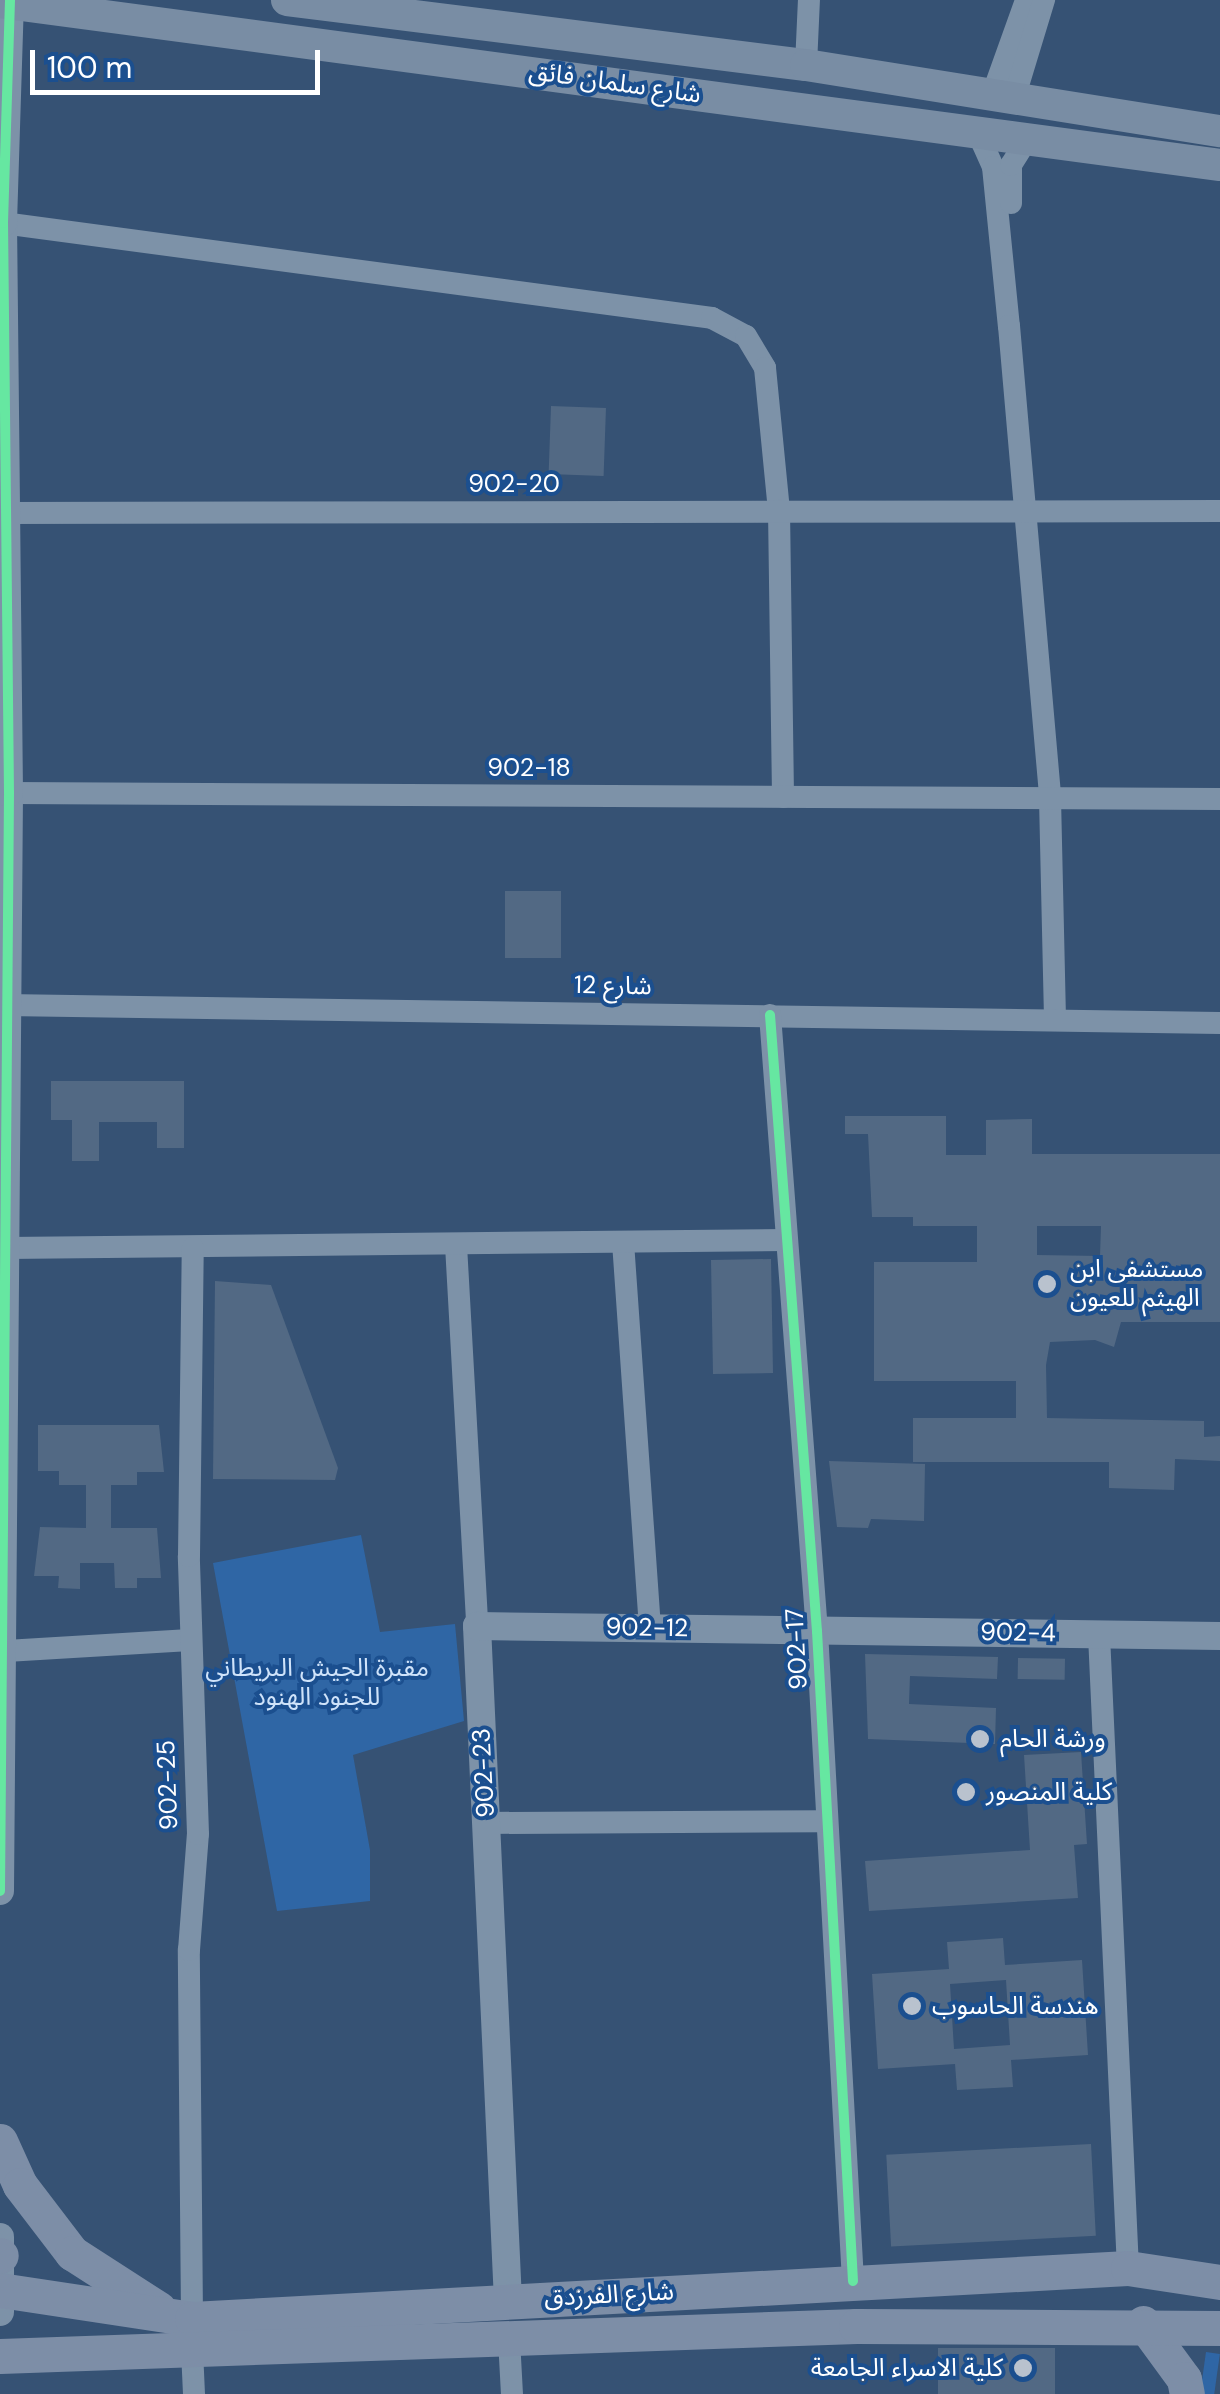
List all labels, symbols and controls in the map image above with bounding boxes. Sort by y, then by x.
scale bar [35,30,325,92]
text: 100 m [47,48,132,87]
street label: شارع سلمان فائق [527,56,703,110]
street label: 902-20 [468,469,560,499]
street label: 902-18 [487,753,571,783]
street label: شارع 12 [574,970,652,1002]
place label: مستشفى ابن الهيثم للعيون [1070,1255,1203,1314]
marker: مستشفى ابن الهيثم للعيون [1034,1271,1060,1297]
street label: 902-17 [780,1607,814,1691]
street label: 902-12 [605,1612,689,1644]
street label: 902-4 [980,1617,1056,1649]
park label: مقبرة الجيش البريطاني للجنود الهنود [205,1654,429,1713]
place label: ورشة الحام [1000,1724,1106,1754]
street label: 902-23 [467,1727,501,1819]
marker: ورشة الحام [969,1728,991,1750]
street label: 902-25 [151,1739,185,1831]
place label: كلية المنصور [986,1777,1112,1807]
marker: كلية المنصور [955,1781,977,1803]
place label: هندسة الحاسوب [932,1991,1098,2021]
marker: هندسة الحاسوب [901,1995,923,2017]
street label: شارع الفرزدق [543,2277,675,2313]
place label: كلية الاسراء الجامعة [811,2353,1003,2383]
marker: كلية الاسراء الجامعة [1012,2357,1034,2379]

